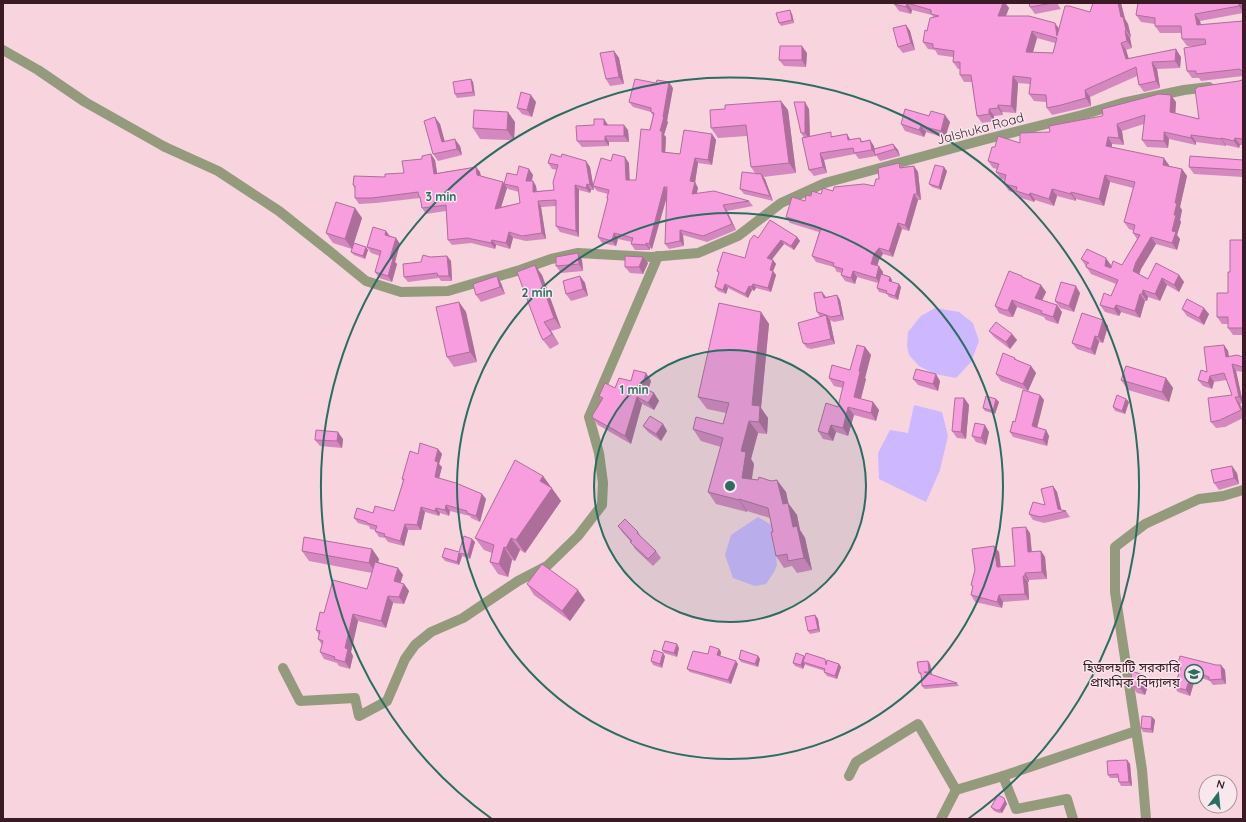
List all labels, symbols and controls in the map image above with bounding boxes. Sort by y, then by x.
street label: Jalshuka Road [935,109,1025,147]
text: 3 min [426,189,456,204]
text: 2 min [521,285,553,300]
text: 1 min [619,382,649,397]
centre of rings [723,479,737,493]
place label: হিজলহাটি সরকারি প্রাথমিক বিদ্যালয় [1082,659,1181,690]
school or university icon: হিজলহাটি সরকারি প্রাথমিক বিদ্যালয় [1183,663,1205,685]
north arrow [1198,774,1238,814]
text: N [1215,777,1227,792]

